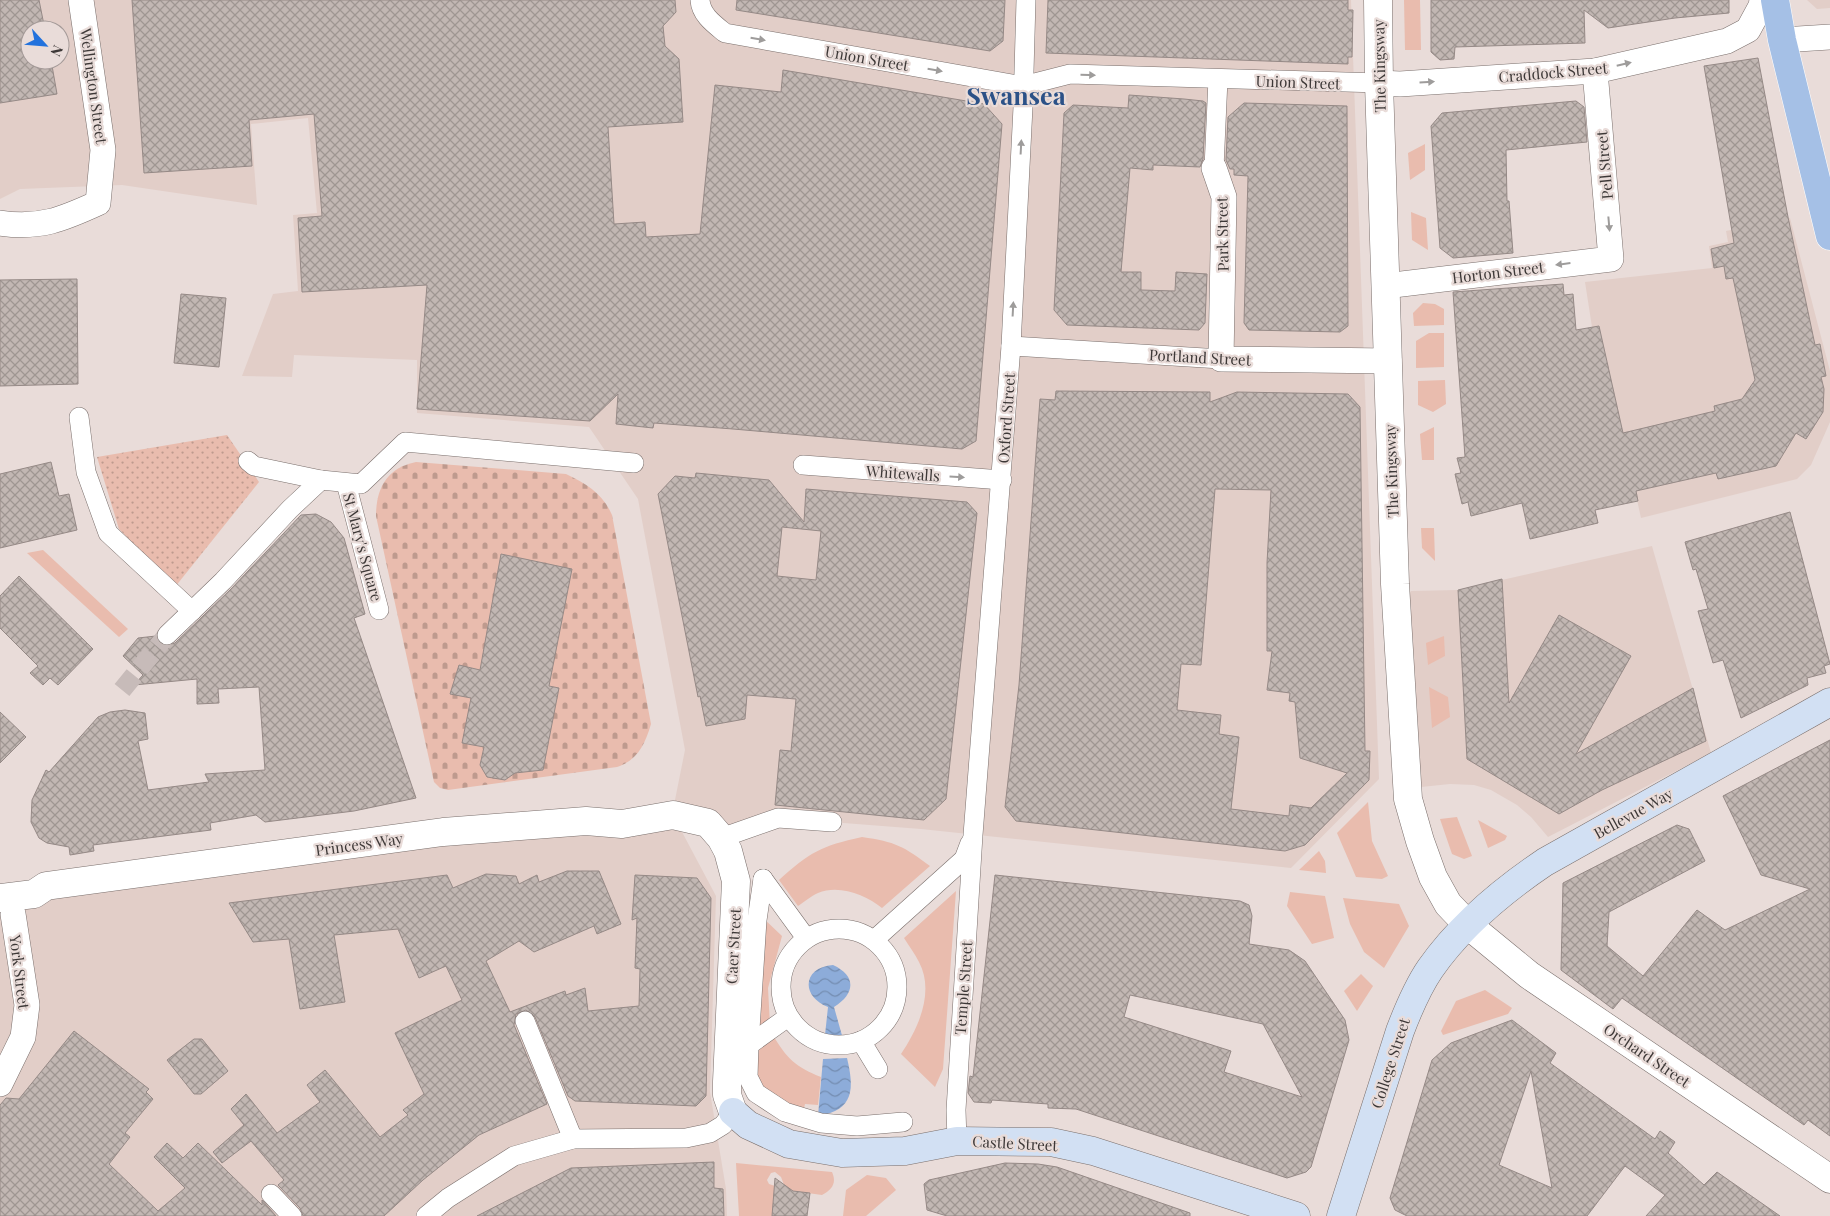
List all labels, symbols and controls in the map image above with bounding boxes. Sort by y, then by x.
street label: The Kingsway [1368,19,1390,113]
north arrow [20,20,70,70]
street label: Wellington Street [76,26,112,146]
one-way arrow [750,35,766,43]
street label: Union Street [824,41,911,75]
text: N [46,42,68,60]
street label: Craddock Street [1498,57,1609,87]
one-way arrow [1616,60,1632,68]
one-way arrow [928,67,944,75]
one-way arrow [1080,71,1096,79]
street label: Union Street [1255,71,1341,93]
district label: Swansea [966,78,1066,111]
one-way arrow [1420,78,1436,86]
street label: Pell Street [1591,129,1617,200]
one-way arrow [1018,139,1026,155]
street label: Park Street [1211,196,1233,271]
one-way arrow [1605,216,1613,232]
street label: Horton Street [1451,256,1546,288]
one-way arrow [1555,261,1571,269]
one-way arrow [1009,301,1017,317]
street label: Portland Street [1148,344,1252,370]
street label: Oxford Street [993,371,1019,464]
street label: The Kingsway [1379,424,1403,518]
street label: Whitewalls [865,460,940,486]
one-way arrow [949,473,965,481]
street label: St Mary's Square [339,491,387,603]
street label: Bellevue Way [1590,783,1677,843]
street label: Princess Way [314,828,404,860]
street label: Caer Street [721,907,745,984]
street label: York Street [5,933,35,1011]
street label: Temple Street [950,940,976,1036]
street label: College Street [1366,1015,1414,1111]
street label: Orchard Street [1600,1019,1695,1092]
street label: Castle Street [972,1131,1059,1155]

